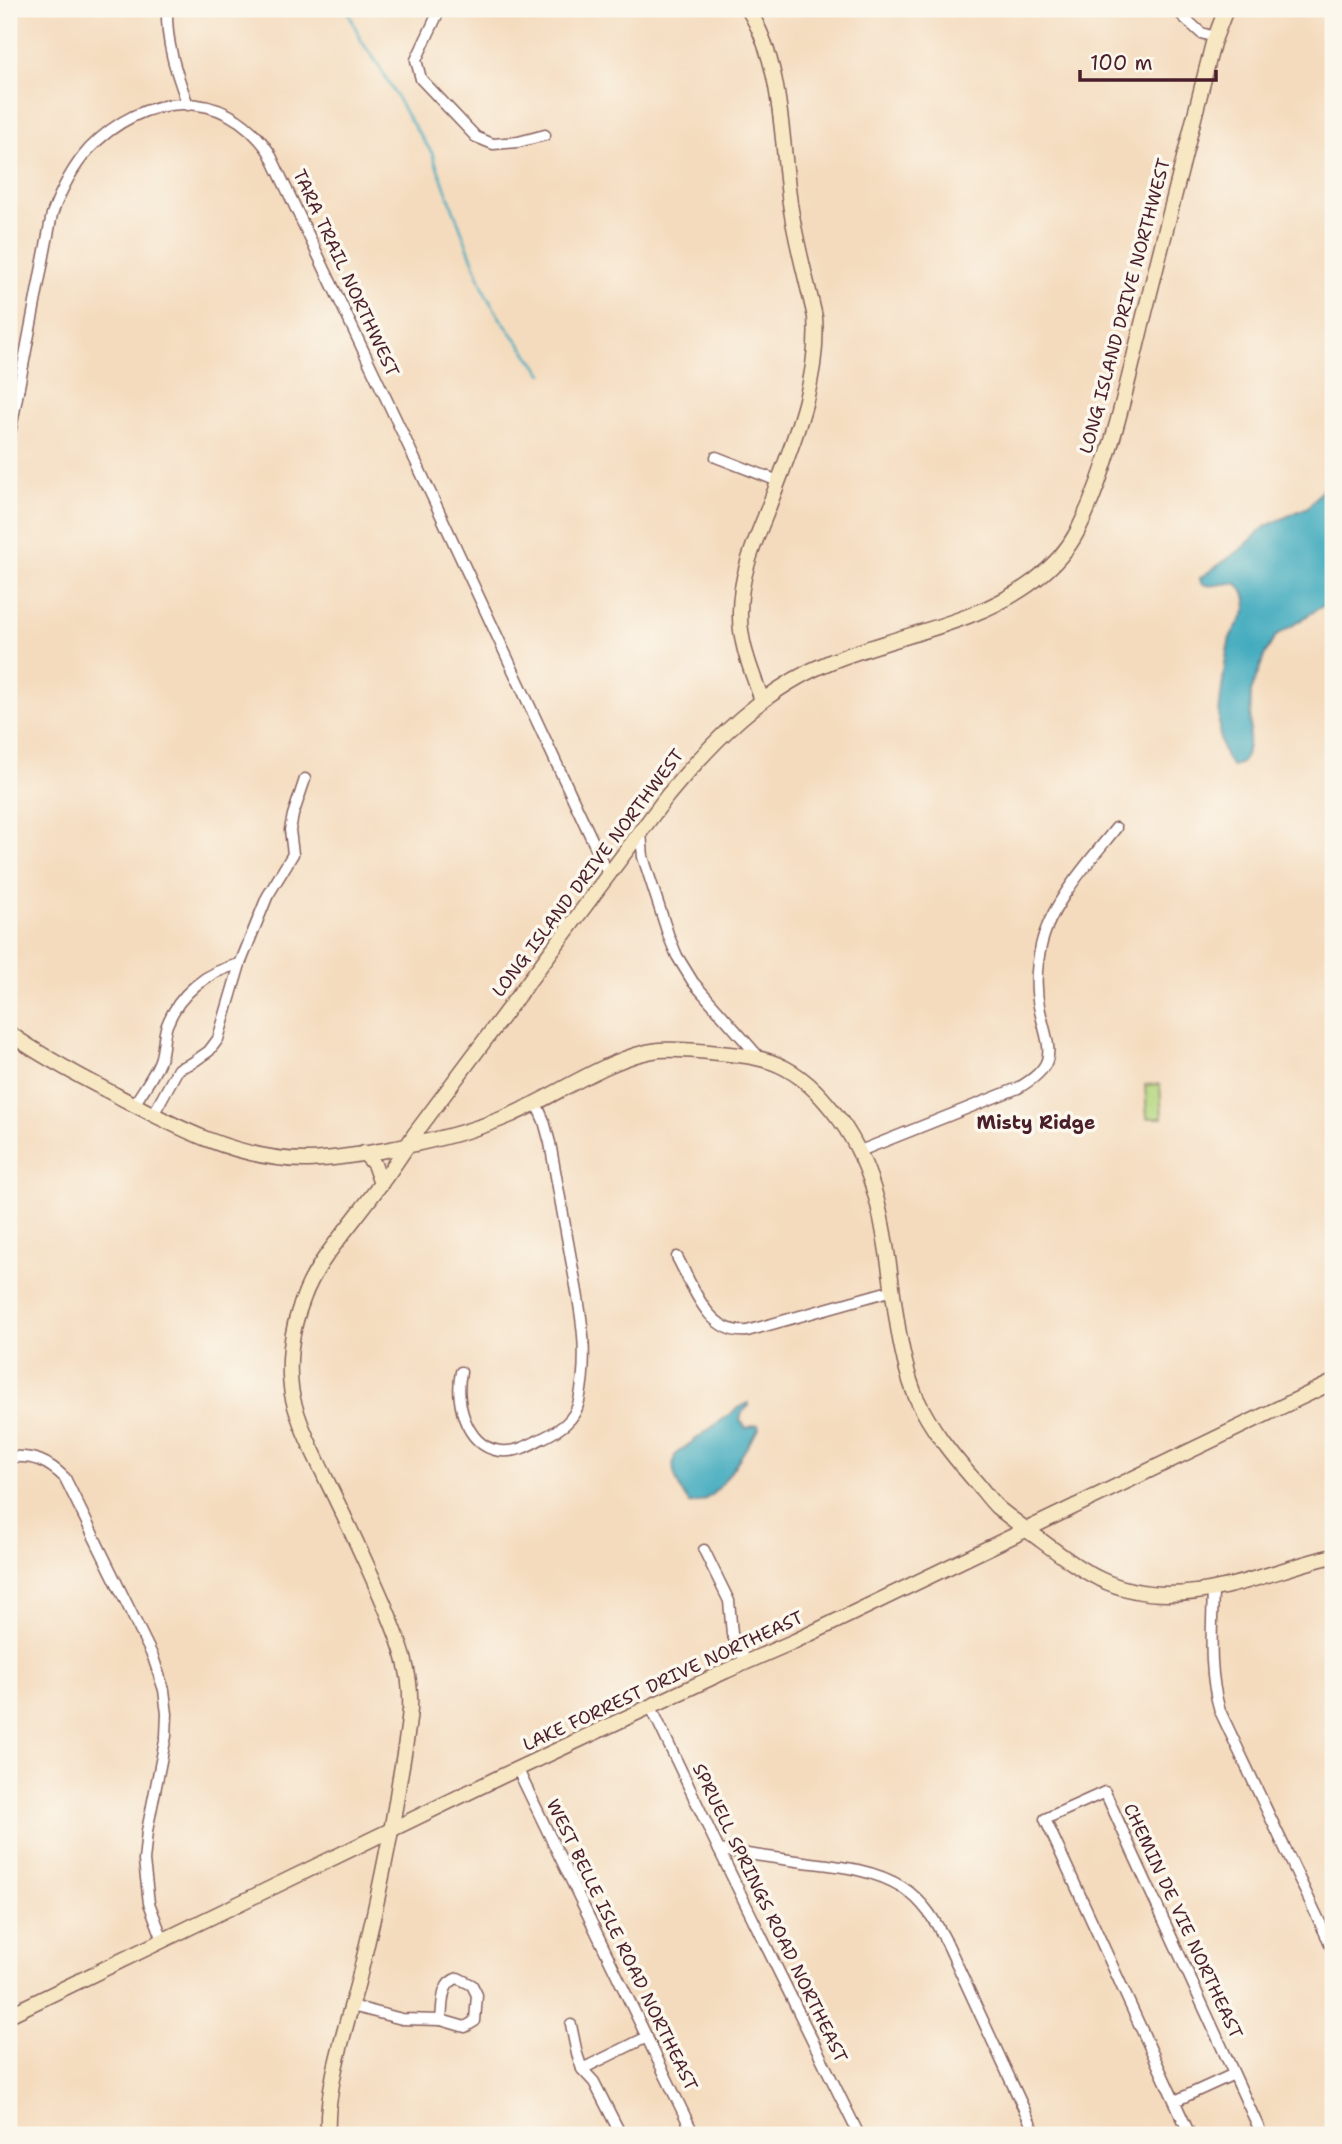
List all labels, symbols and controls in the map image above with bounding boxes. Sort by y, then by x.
scale bar [1080,38,1216,82]
text: 100 m [1090,49,1153,77]
street label: LONG ISLAND DRIVE NORTHWEST [1074,156,1176,456]
street label: TARA TRAIL NORTHWEST [287,165,405,381]
street label: LONG ISLAND DRIVE NORTHWEST [487,744,689,1002]
district label: Misty Ridge [977,1110,1095,1135]
street label: LAKE FORREST DRIVE NORTHEAST [519,1605,807,1757]
street label: SPRUELL SPRINGS ROAD NORTHEAST [687,1759,853,2067]
street label: WEST BELLE ISLE ROAD NORTHEAST [541,1795,703,2095]
street label: CHEMIN DE VIE NORTHEAST [1118,1799,1248,2043]

